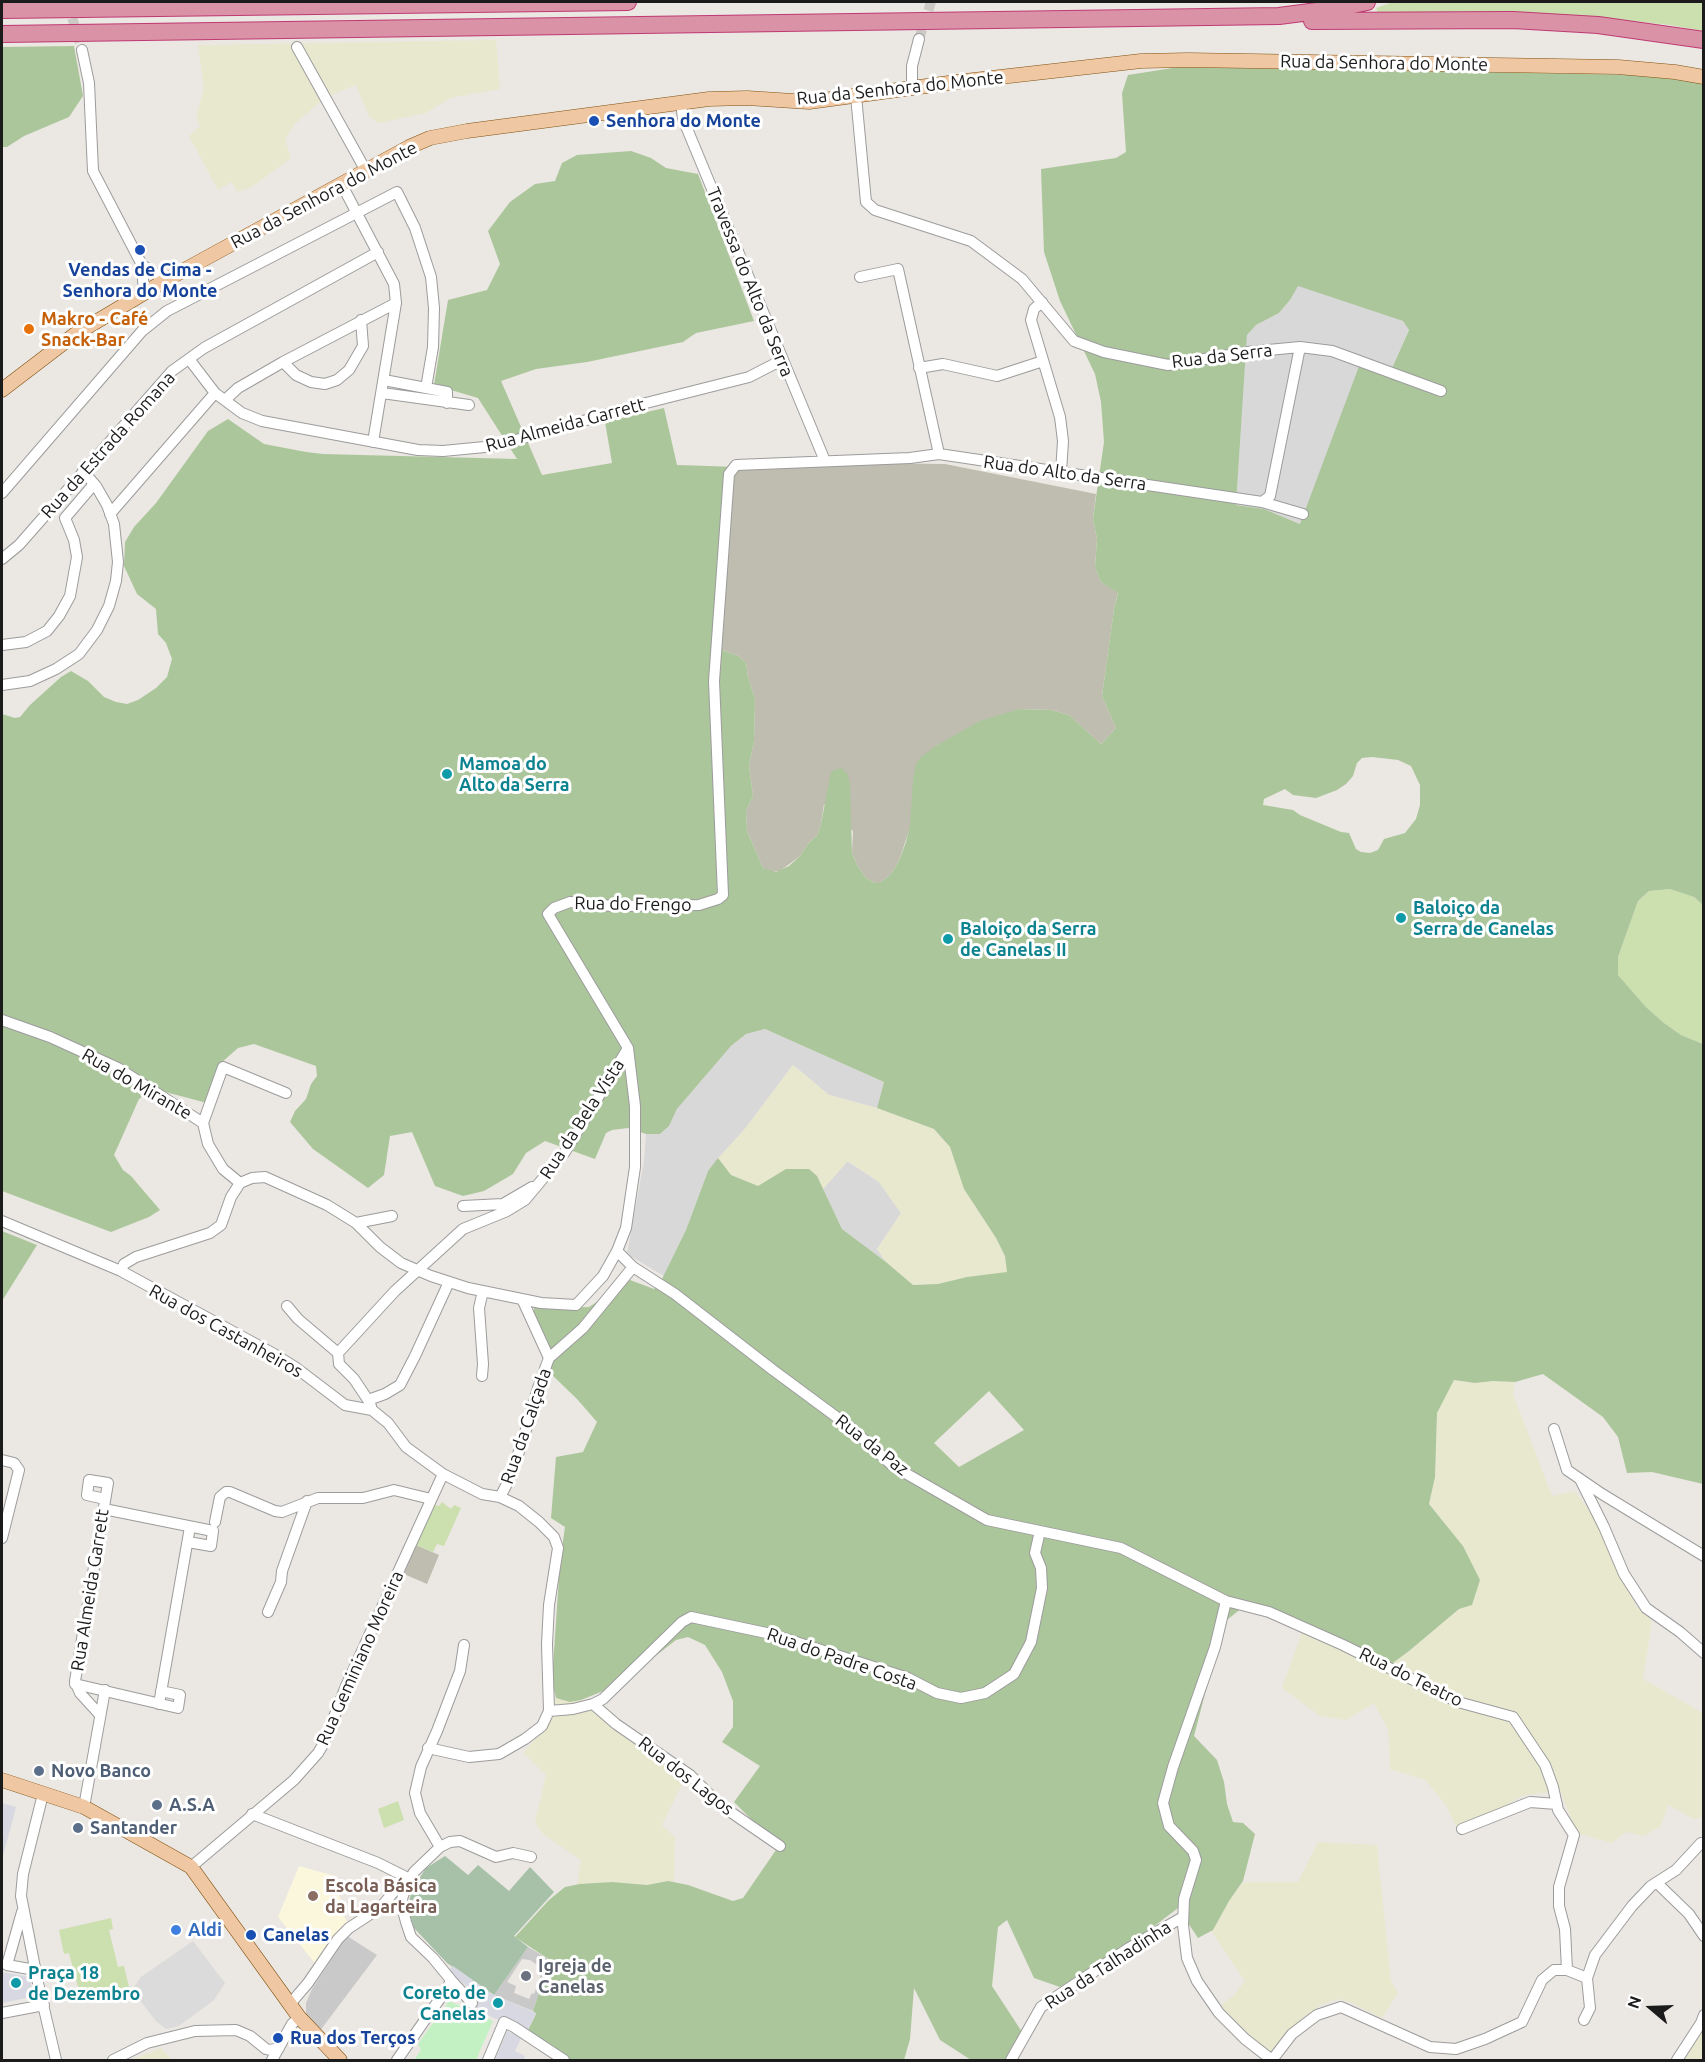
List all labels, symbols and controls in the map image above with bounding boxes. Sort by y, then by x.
street label: Rua da Senhora do Monte [1280,50,1488,76]
street label: Rua da Senhora do Monte [795,66,1005,110]
place label: Senhora do Monte [606,110,761,132]
marker: Senhora do Monte [587,114,601,128]
street label: Rua da Senhora do Monte [227,137,421,253]
street label: Travessa do Alto da Serra [702,184,798,380]
marker: Vendas de Cima - Senhora do Monte [133,243,147,257]
place label: Vendas de Cima - Senhora do Monte [63,259,217,302]
place label: Makro - Café Snack-Bar [41,308,148,350]
marker: Makro - Café Snack-Bar [22,322,36,336]
street label: Rua da Serra [1171,339,1273,373]
street label: Rua da Estrada Romana [36,367,180,523]
street label: Rua Almeida Garrett [483,393,647,457]
street label: Rua do Alto da Serra [982,451,1148,495]
place label: Mamoa do Alto da Serra [459,753,570,795]
marker: Mamoa do Alto da Serra [440,767,454,781]
street label: Rua do Frengo [574,892,692,916]
place label: Baloiço da Serra de Canelas [1413,897,1554,940]
marker: Baloiço da Serra de Canelas [1394,911,1408,925]
place label: Baloiço da Serra de Canelas II [960,918,1096,960]
marker: Baloiço da Serra de Canelas II [941,932,955,946]
street label: Rua do Mirante [78,1044,196,1124]
street label: Rua da Bela Vista [535,1055,629,1183]
street label: Rua dos Castanheiros [145,1280,307,1382]
street label: Rua da Calçada [496,1365,556,1487]
street label: Rua da Paz [831,1410,913,1480]
street label: Rua Almeida Garrett [67,1507,113,1673]
street label: Rua Geminiano Moreira [312,1567,408,1749]
street label: Rua do Padre Costa [764,1623,920,1695]
street label: Rua do Teatro [1356,1643,1466,1711]
street label: Rua dos Lagos [634,1732,738,1820]
place label: Novo Banco [51,1760,151,1782]
marker: Novo Banco [32,1764,46,1778]
place label: A.S.A [169,1794,215,1816]
marker: A.S.A [150,1798,164,1812]
place label: Santander [90,1817,177,1839]
marker: Santander [71,1821,85,1835]
place label: Escola Básica da Lagarteira [325,1875,437,1918]
marker: Escola Básica da Lagarteira [306,1889,320,1903]
street label: Rua da Talhadinha [1041,1916,1175,2014]
place label: Aldi [188,1919,222,1941]
marker: Aldi [169,1923,183,1937]
place label: Canelas [263,1924,329,1946]
marker: Canelas [244,1928,258,1942]
place label: Igreja de Canelas [538,1955,612,1998]
place label: Praça 18 de Dezembro [28,1962,140,2004]
marker: Igreja de Canelas [519,1969,533,1983]
marker: Praça 18 de Dezembro [9,1976,23,1990]
north arrow [1621,1978,1681,2038]
place label: Coreto de Canelas [402,1982,486,2024]
text: N [1624,1994,1644,2011]
marker: Coreto de Canelas [491,1996,505,2010]
place label: Rua dos Terços [290,2027,416,2049]
marker: Rua dos Terços [271,2031,285,2045]

